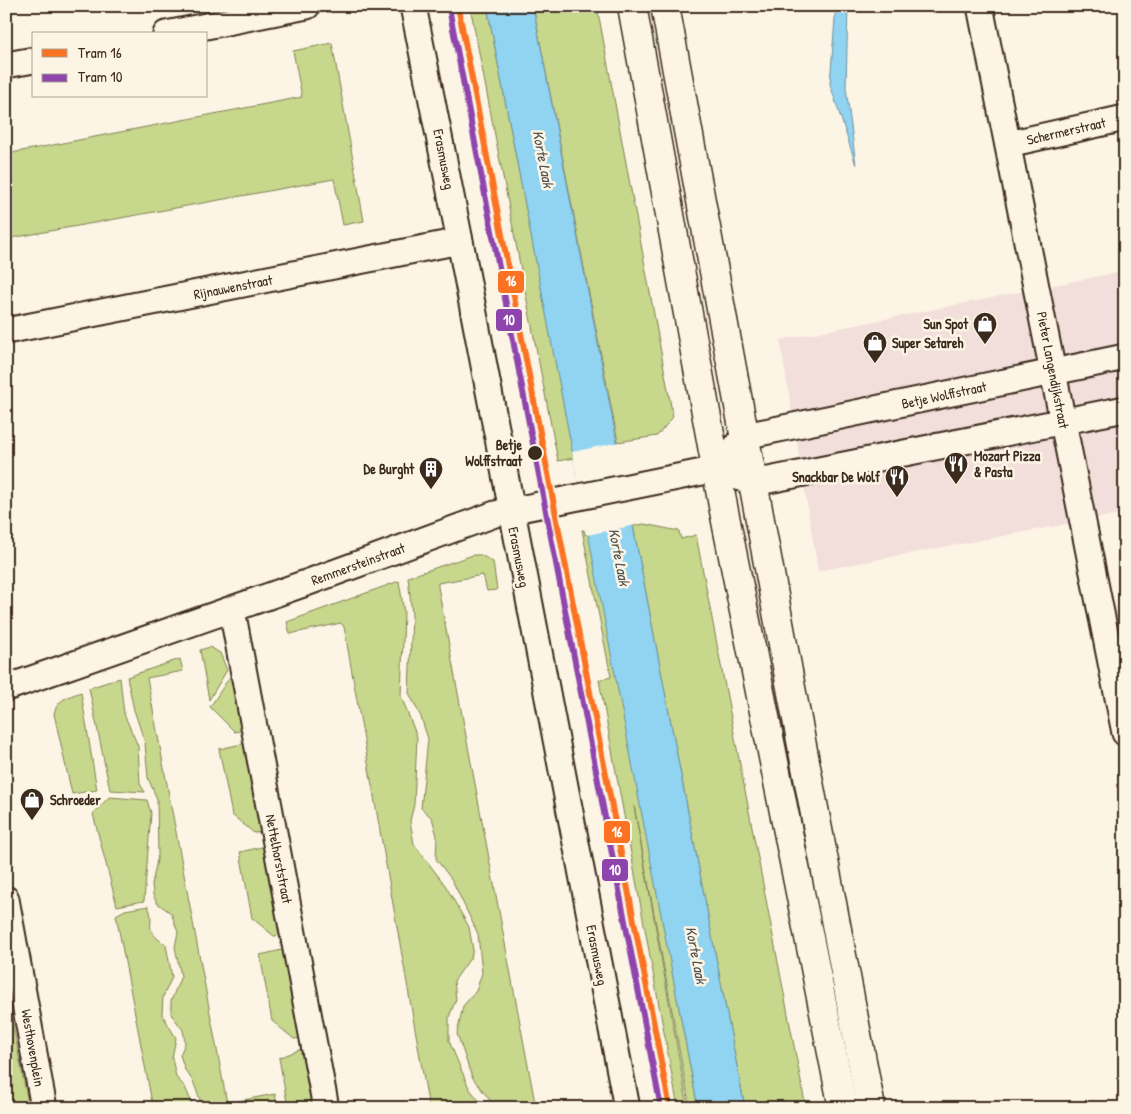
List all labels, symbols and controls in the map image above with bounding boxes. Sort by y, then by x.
legend [32,32,208,98]
text: Tram 16 [78,42,122,63]
text: Tram 10 [78,66,123,87]
street label: Schermerstraat [1024,112,1107,149]
street label: Erasmusweg [428,127,460,191]
water label: Korte Laak [528,129,560,191]
street label: Rijnauwenstraat [192,270,274,304]
line badge: 16 [497,270,525,294]
text: 16 [506,271,517,290]
line badge: 10 [495,308,523,332]
text: 10 [503,310,515,329]
street label: Pieter Langendijkstraat [1032,310,1074,430]
shop icon: Sun Spot [972,311,998,345]
place label: Sun Spot [924,314,969,335]
shop icon: Super Setareh [862,330,888,364]
place label: Super Setareh [892,333,963,354]
street label: Betje Wolffstraat [900,376,988,414]
place label: Betje Wolffstraat [465,435,523,470]
marker: Betje Wolffstraat [526,444,544,462]
place label: Mozart Pizza & Pasta [974,446,1041,481]
restaurant icon: Mozart Pizza & Pasta [943,451,969,485]
building icon: De Burght [418,456,444,490]
place label: De Burght [364,459,415,480]
restaurant icon: Snackbar De Wolf [884,464,910,498]
place label: Snackbar De Wolf [792,467,881,486]
street label: Erasmusweg [503,525,535,589]
water label: Korte Laak [604,527,636,589]
street label: Remmersteinstraat [308,538,408,589]
shop icon: Schroeder [19,787,45,821]
place label: Schroeder [50,790,101,809]
street label: Nettelhorststraat [262,813,297,905]
line badge: 16 [603,820,631,844]
text: 16 [612,822,623,841]
line badge: 10 [601,858,629,882]
text: 10 [609,860,621,879]
street label: Erasmusweg [581,923,613,987]
water label: Korte Laak [681,925,713,987]
street label: Westhovenplein [16,1008,50,1088]

